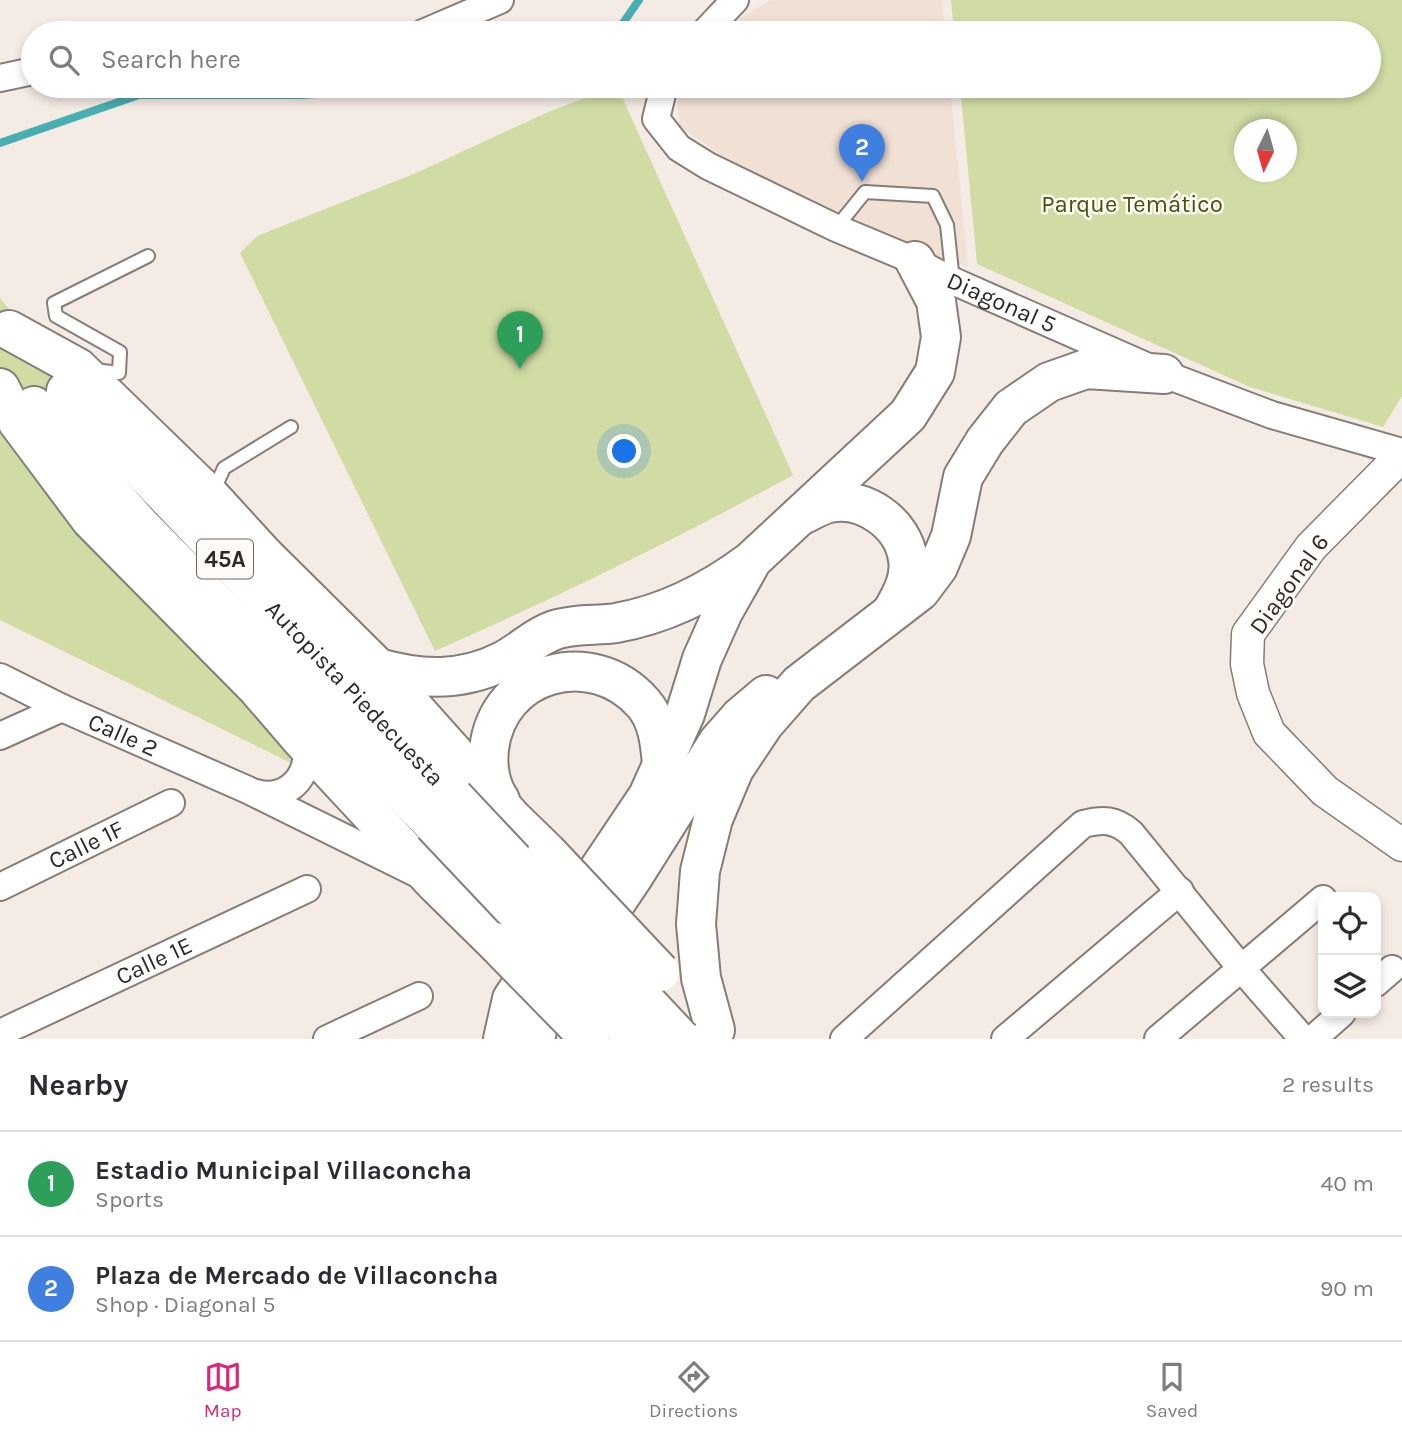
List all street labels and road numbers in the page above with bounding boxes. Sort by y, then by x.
street label: Diagonal 5 [943,266,1061,339]
street label: Diagonal 6 [1243,529,1335,639]
road number: 45A [197,540,253,579]
street label: Autopista Piedecuesta [260,595,450,792]
street label: Calle 2 [84,707,162,763]
street label: Calle 1F [44,814,128,875]
street label: Calle 1E [111,931,196,991]

